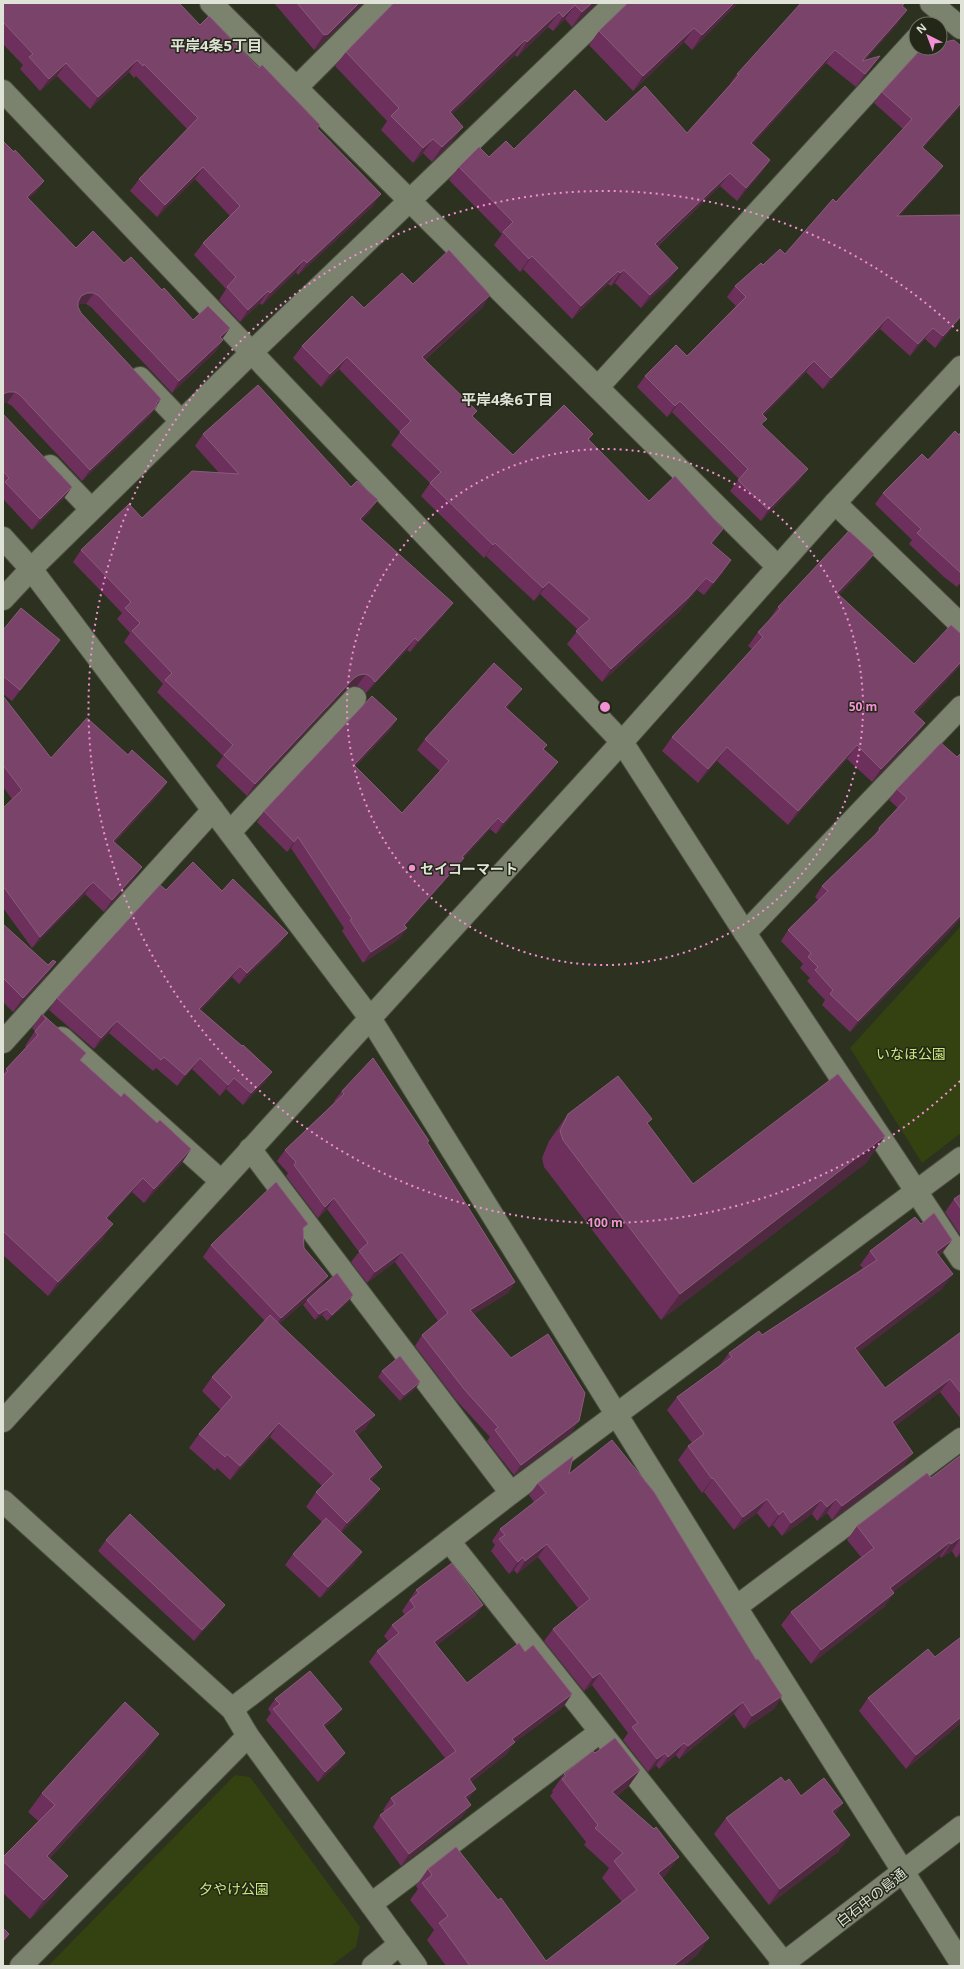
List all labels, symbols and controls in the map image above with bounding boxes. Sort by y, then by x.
north arrow [908,16,948,56]
text: N [913,20,929,37]
district label: 平岸4条5丁目 [170,35,262,55]
district label: 平岸4条6丁目 [461,389,553,409]
text: 50 m [849,698,877,715]
centre of rings [598,700,612,714]
place label: セイコーマート [420,859,518,878]
marker: セイコーマート [407,863,417,873]
park label: いなほ公園 [876,1044,946,1063]
text: 100 m [587,1214,623,1231]
street label: 白石中の島通 [832,1864,910,1930]
park label: 夕やけ公園 [199,1879,269,1898]

